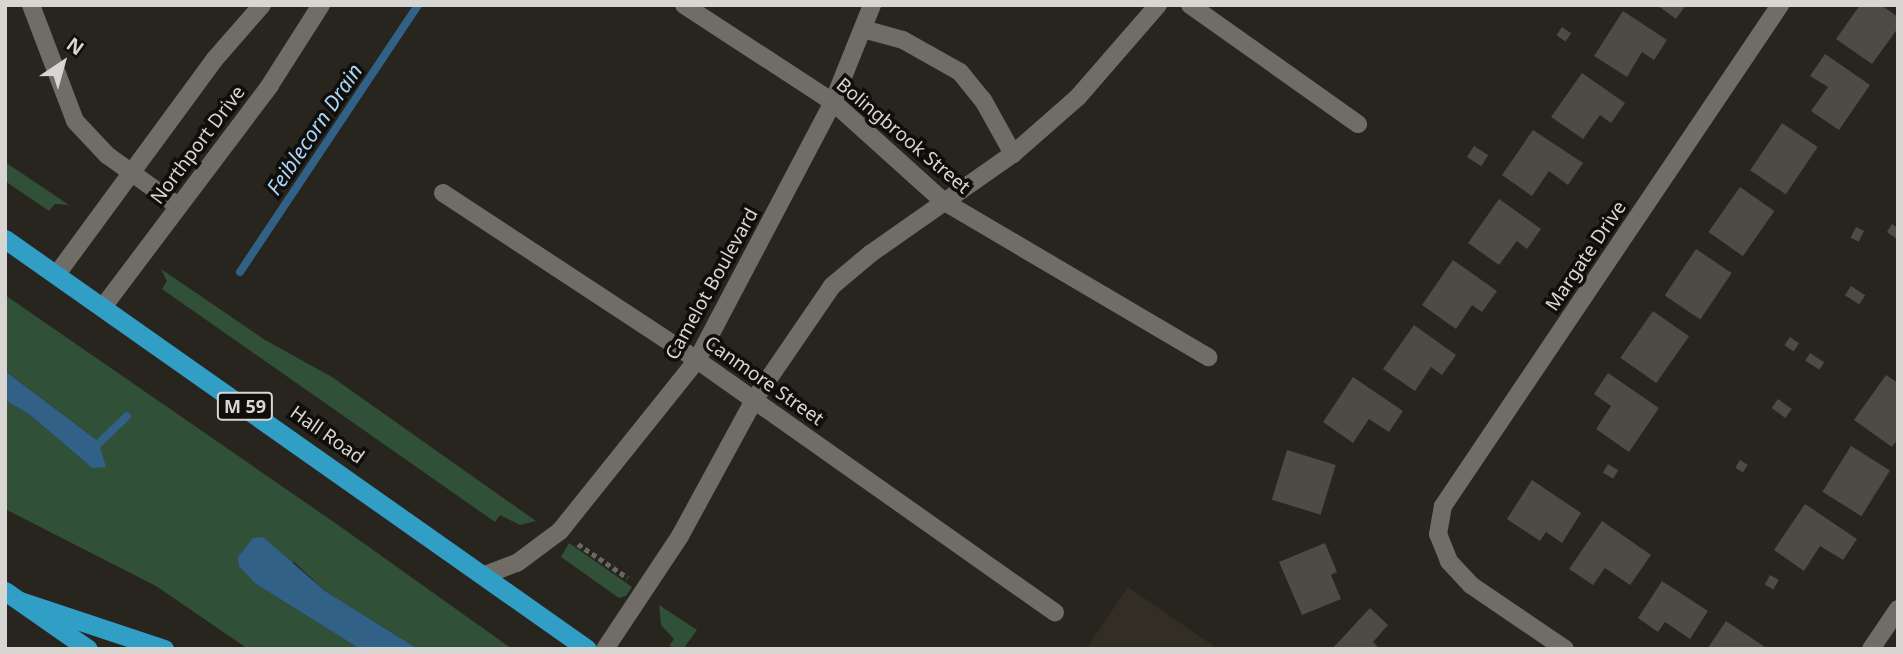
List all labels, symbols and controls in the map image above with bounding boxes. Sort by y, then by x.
north arrow [28,28,98,98]
text: N [61,31,89,61]
water label: Feiblecorn Drain [261,59,367,199]
street label: Bolingbrook Street [832,73,974,199]
street label: Northport Drive [146,81,250,209]
street label: Margate Drive [1541,197,1631,315]
street label: Camelot Boulevard [661,204,763,364]
street label: Canmore Street [700,332,828,430]
road number: M 59 [215,392,275,420]
street label: Hall Road [286,401,368,469]

